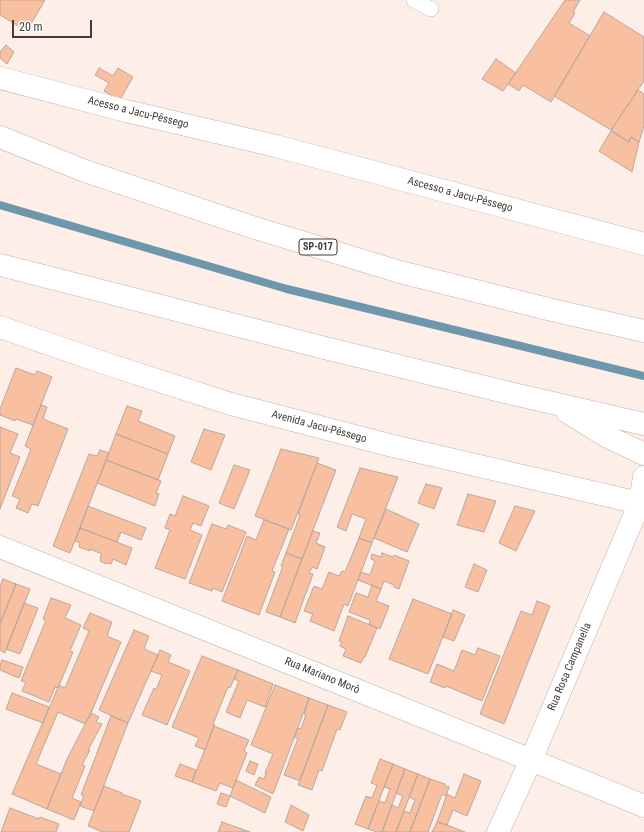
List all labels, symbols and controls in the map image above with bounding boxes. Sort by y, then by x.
scale bar [14,12,94,38]
text: 20 m [19,20,43,34]
street label: Acesso a Jacu-Pêssego [86,94,190,132]
street label: Ascesso a Jacu-Pêssego [406,175,514,215]
road number: SP-017 [299,239,337,255]
street label: Avenida Jacu-Pêssego [270,408,368,446]
street label: Rua Rosa Campanella [545,621,595,713]
street label: Rua Mariano Morô [283,655,361,697]

